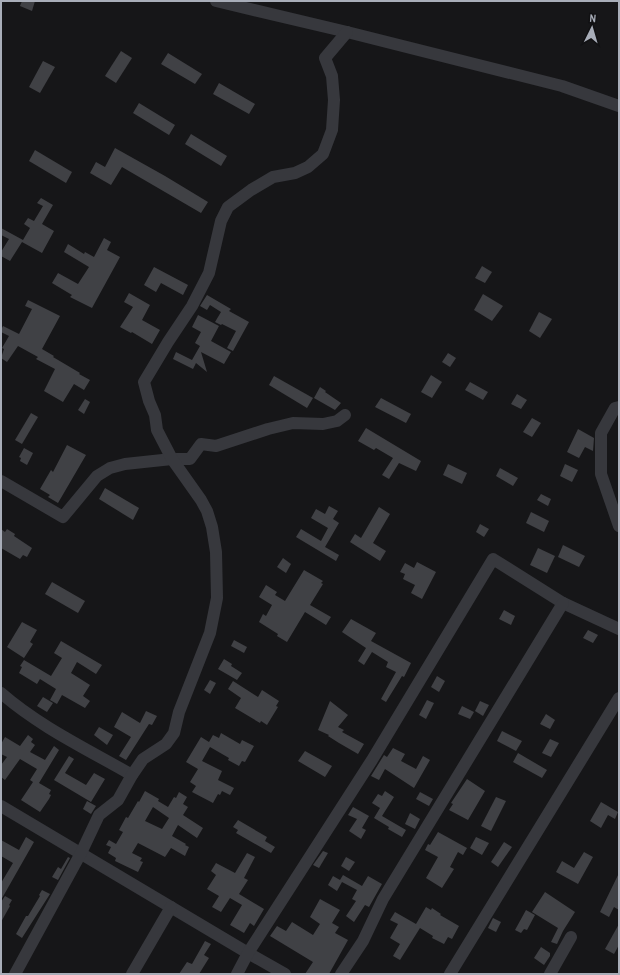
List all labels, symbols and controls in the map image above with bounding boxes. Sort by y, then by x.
north arrow [572,8,612,48]
text: N [589,11,597,25]

